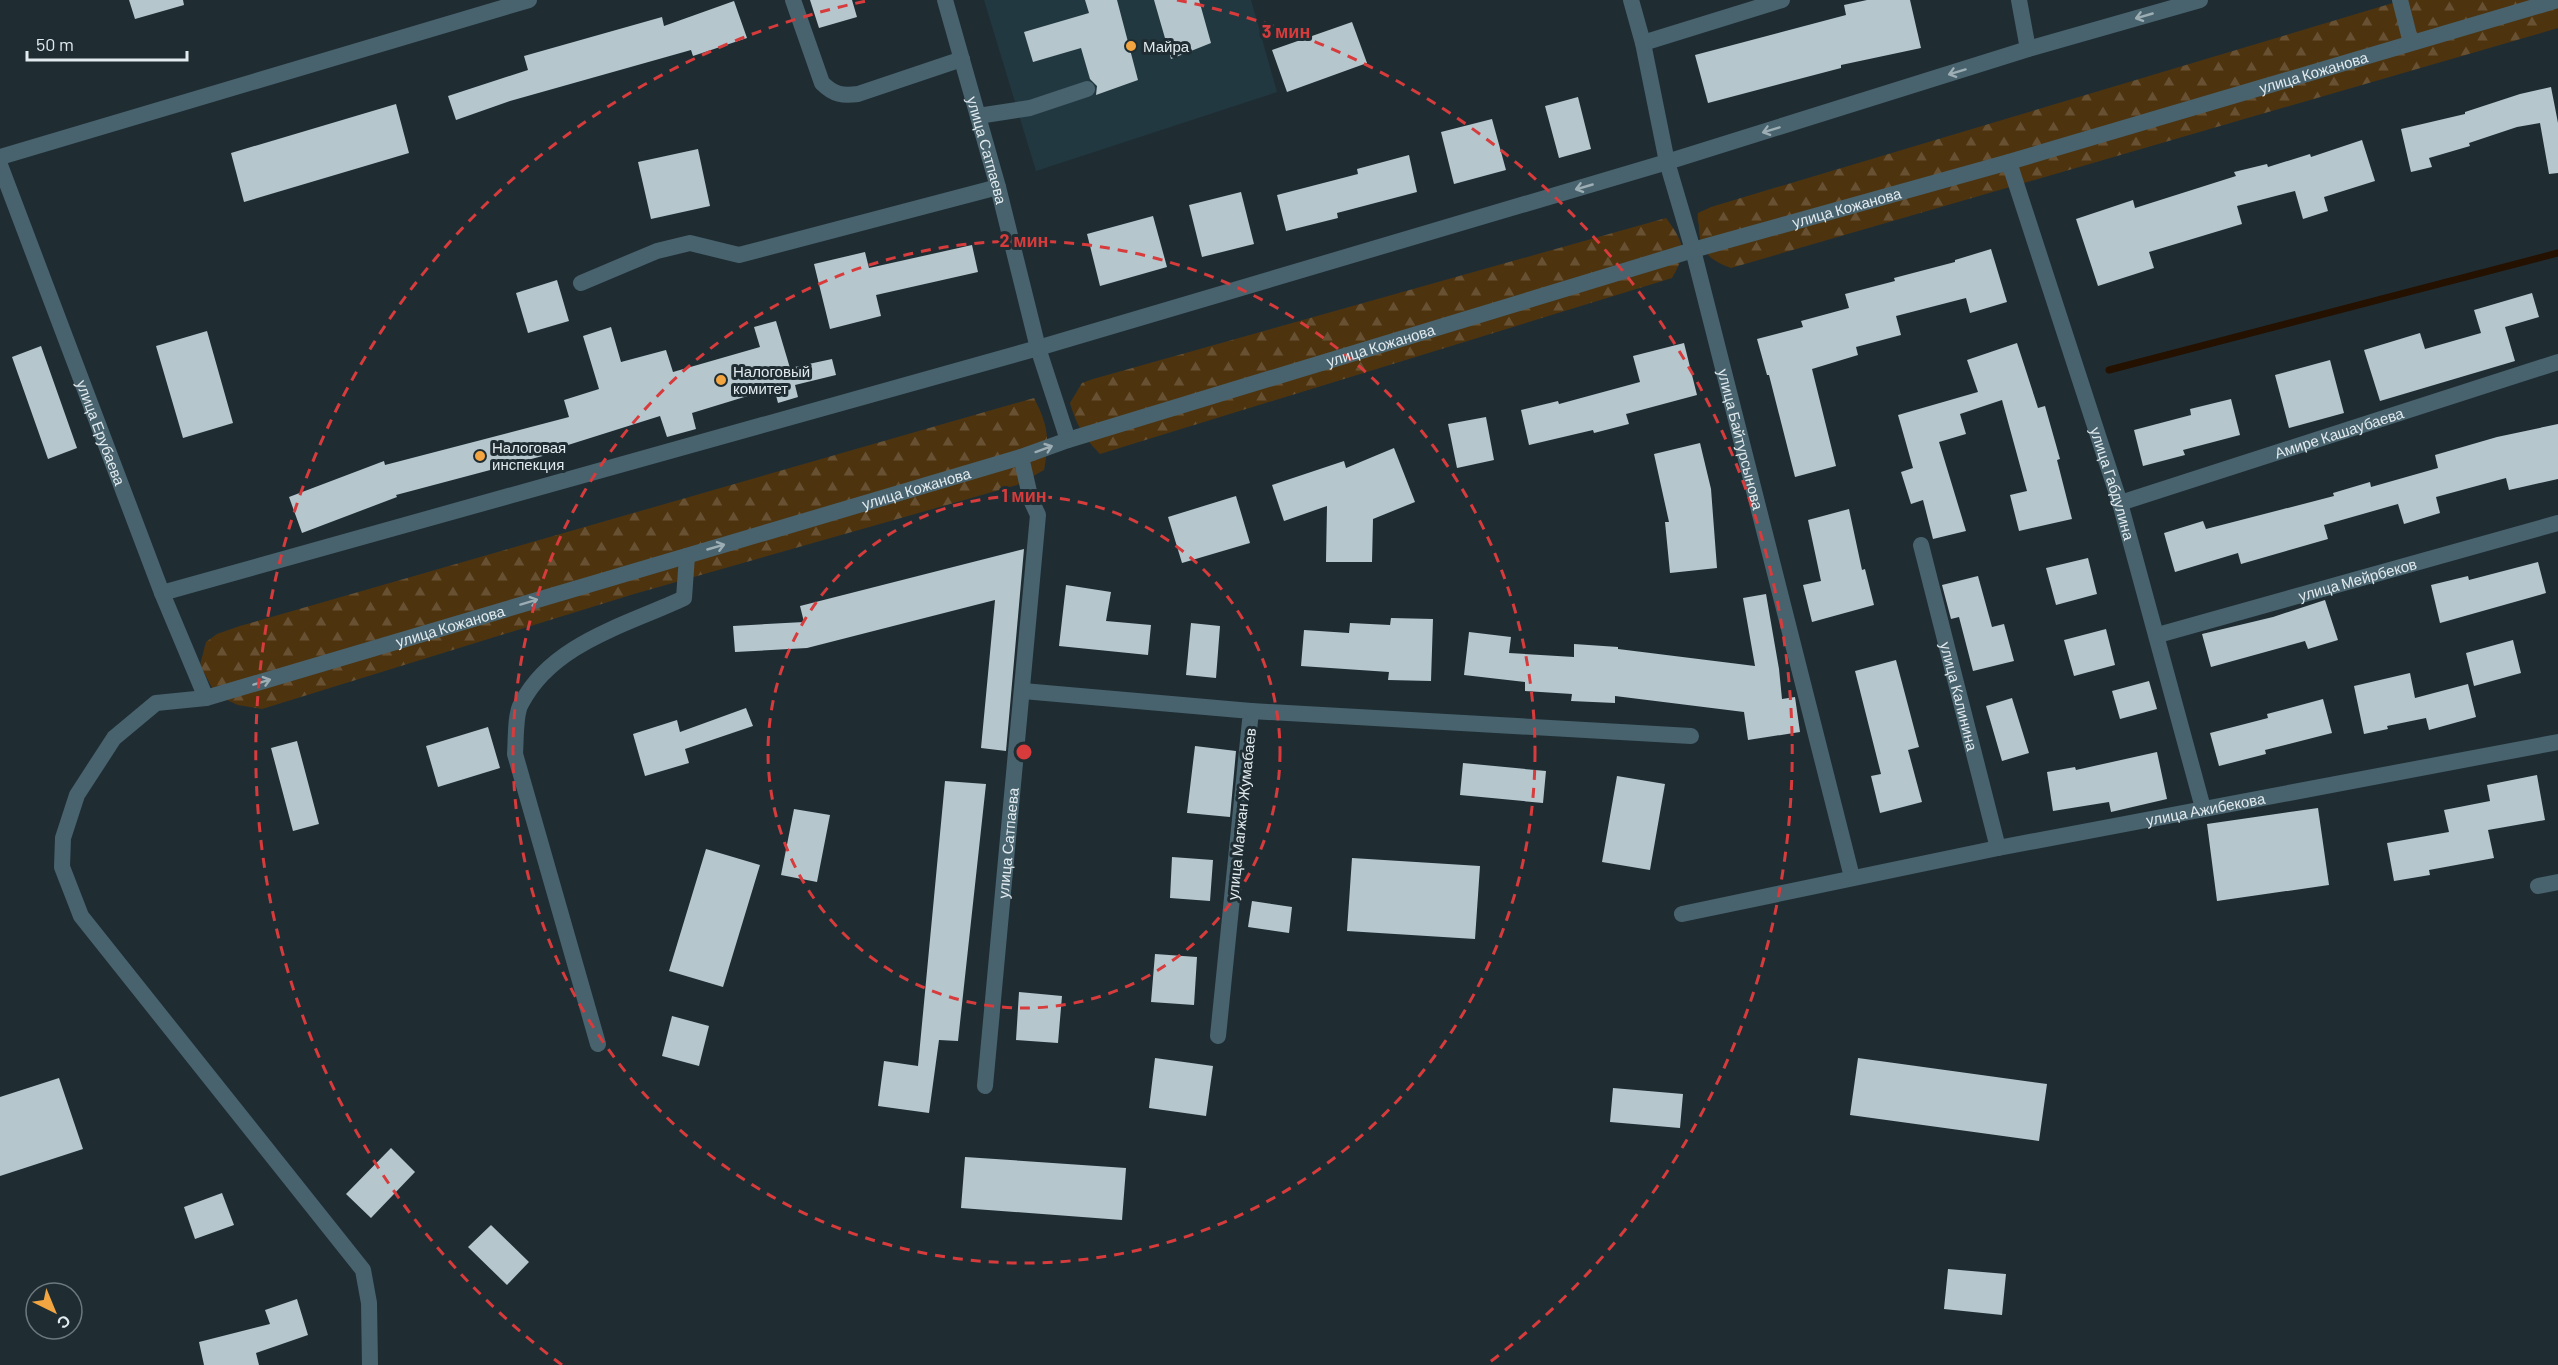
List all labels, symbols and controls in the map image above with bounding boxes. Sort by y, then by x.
one-way arrow [2134,11,2153,22]
text: 3 мин [1262,20,1310,42]
scale bar [27,24,188,62]
text: 50 m [36,33,74,55]
place label: Майра [1143,37,1190,55]
marker: Майра [1124,39,1138,53]
street label: улица Кожанова [2257,47,2370,97]
one-way arrow [1948,67,1967,78]
street label: улица Сатпаева [964,94,1011,207]
one-way arrow [1762,125,1781,136]
one-way arrow [1575,182,1594,193]
street label: улица Кожанова [1790,183,1904,231]
text: 2 мин [1000,229,1048,251]
street label: улица Кожанова [1324,320,1438,370]
place label: Налоговый комитет [733,362,810,397]
street label: улица Байтурсынова [1714,367,1768,512]
marker: Налоговый комитет [714,373,728,387]
street label: улица Ерубаева [73,377,130,488]
street label: Амире Кашаубаева [2272,403,2406,462]
street label: улица Габдулина [2087,425,2139,543]
place label: Налоговая инспекция [492,438,566,473]
one-way arrow [1034,442,1052,453]
marker: Налоговая инспекция [473,449,487,463]
street label: улица Кожанова [860,463,973,513]
text: 1 мин [1001,484,1047,506]
one-way arrow [706,541,725,552]
street label: улица Мейрбеков [2296,554,2418,604]
one-way arrow [519,596,538,607]
street label: улица Кожанова [394,601,507,650]
street label: улица Калинина [1937,640,1982,753]
one-way arrow [252,676,271,687]
street label: улица Магжан Жумабаев [1223,727,1259,901]
centre of rings [1014,742,1034,762]
street label: улица Сатпаева [993,786,1022,899]
street label: улица Ажибекова [2145,789,2267,829]
north arrow [24,1281,84,1341]
text: С [54,1311,75,1334]

